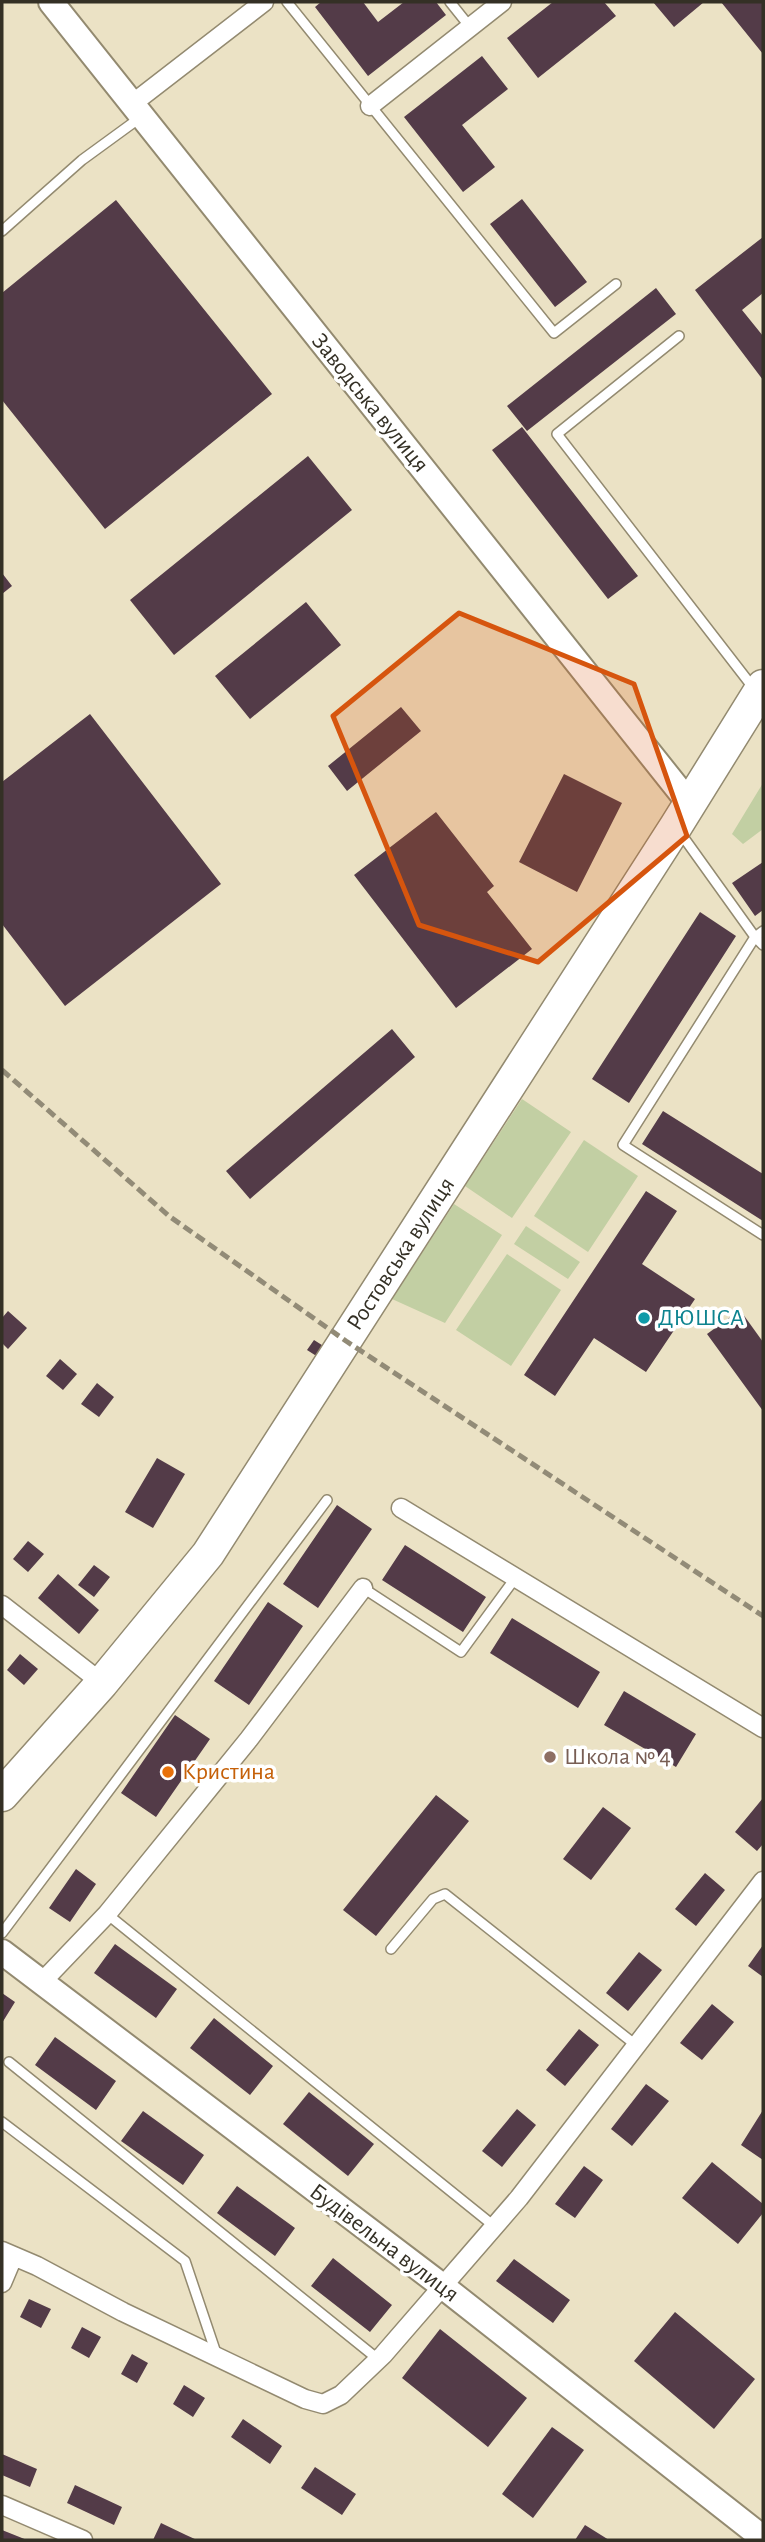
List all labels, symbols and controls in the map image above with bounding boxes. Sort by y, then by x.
street label: Заводська вулиця [307,329,433,477]
street label: Ростовська вулиця [343,1173,459,1335]
place label: ДЮШСА [658,1306,744,1330]
marker: ДЮШСА [636,1310,652,1326]
place label: Школа № 4 [564,1745,671,1769]
marker: Школа № 4 [542,1749,558,1765]
place label: Кристина [182,1760,275,1784]
marker: Кристина [160,1764,176,1780]
street label: Будівельна вулиця [305,2179,463,2307]

